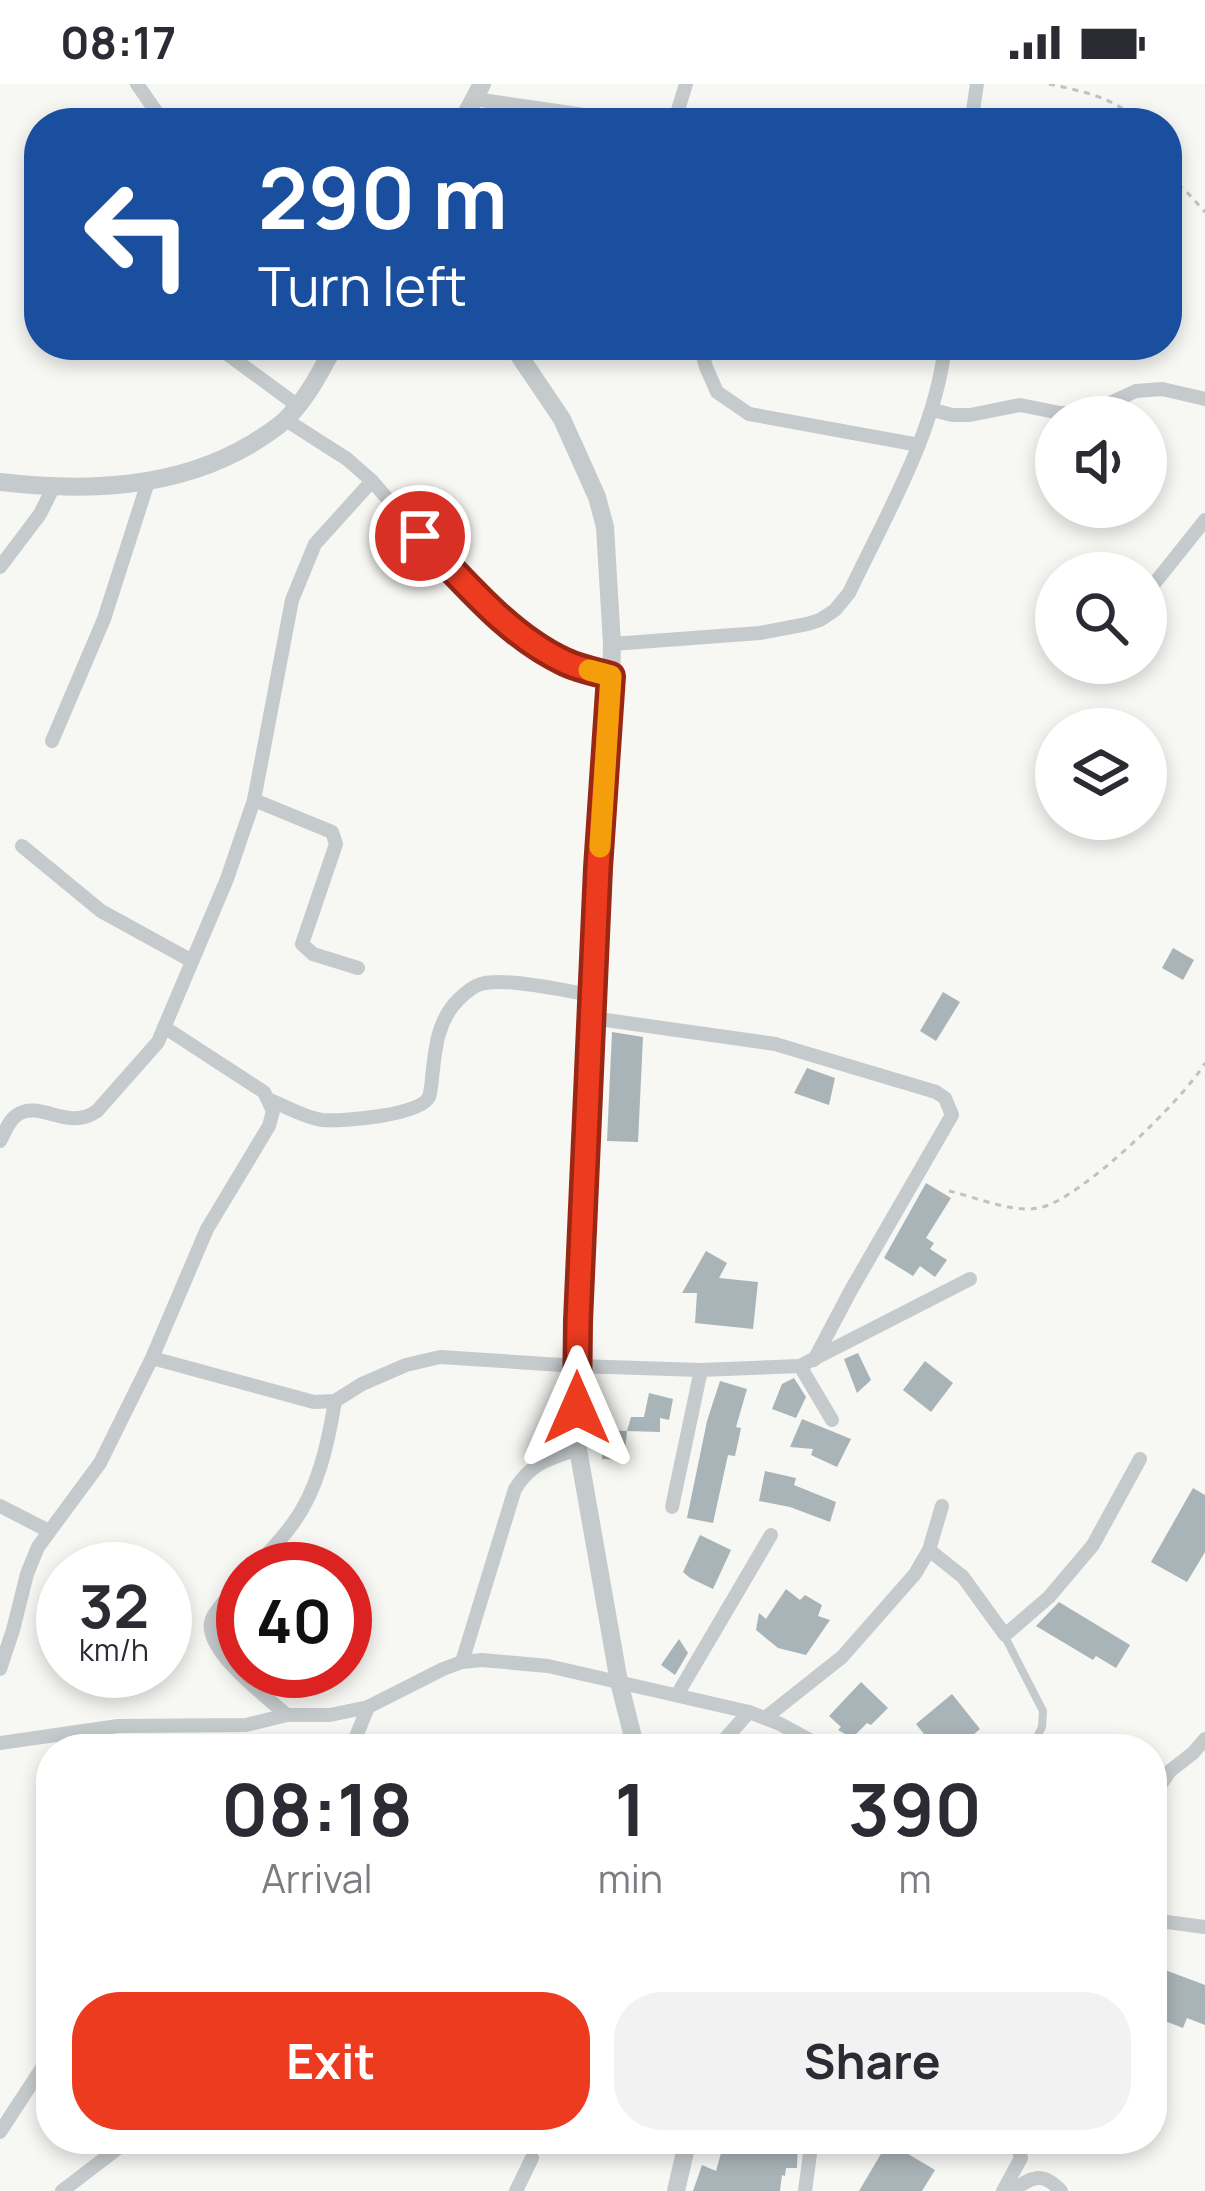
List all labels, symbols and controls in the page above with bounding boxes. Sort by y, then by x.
text: 08:17 [60,11,176,73]
text: 290 m [258,139,508,254]
icon: left [60,156,216,312]
text: Turn left [258,248,467,322]
map controls [1035,396,1167,840]
button: sound [1035,396,1167,528]
pin [369,485,471,587]
icon: arrive [387,503,453,569]
button: search [1035,552,1167,684]
button: layers [1035,708,1167,840]
position arrow [514,1345,640,1471]
speed limit sign: 40 [216,1542,372,1698]
text: 32 [79,1564,149,1646]
text: km/h [79,1629,149,1670]
text: 08:18 [221,1759,413,1858]
text: 1 [615,1759,646,1858]
text: 390 [848,1759,982,1858]
text: Arrival [261,1851,373,1905]
text: min [598,1851,663,1905]
text: m [898,1851,932,1905]
button: Exit [72,1992,590,2130]
button: Share [614,1992,1131,2130]

